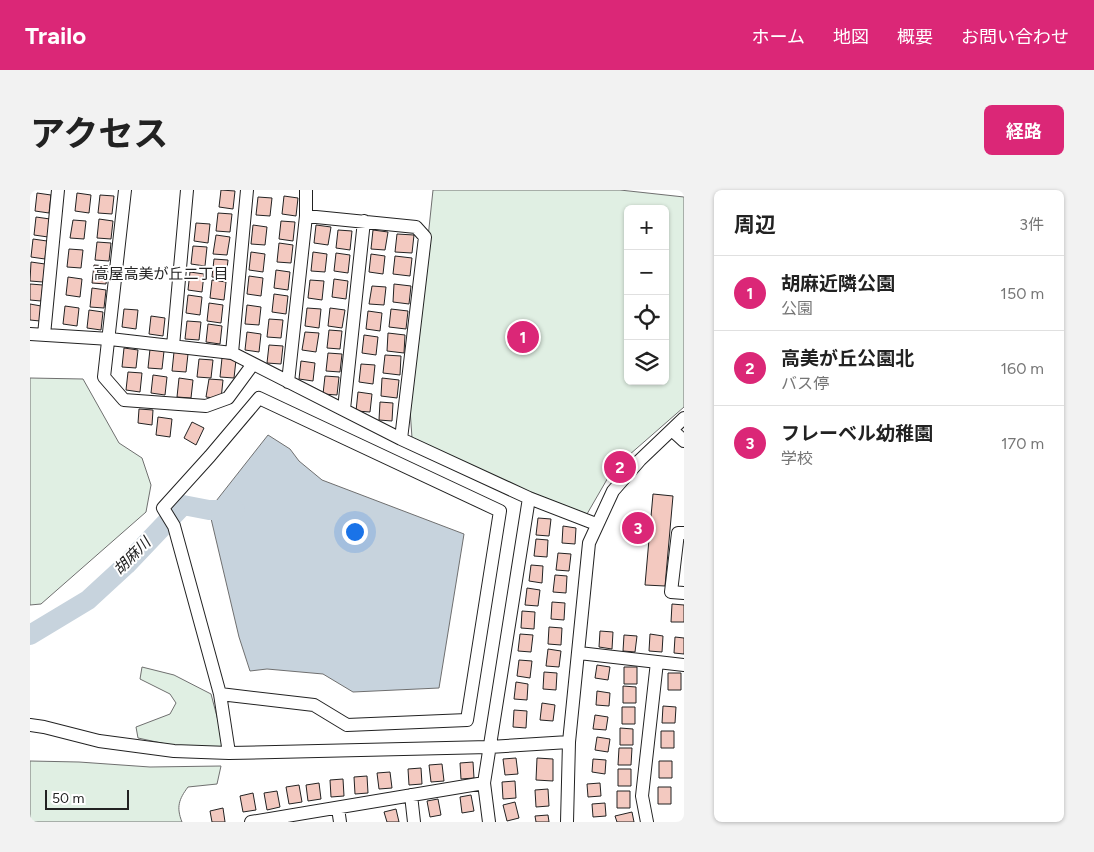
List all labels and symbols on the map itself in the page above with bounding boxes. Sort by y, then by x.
district label: 高屋高美が丘二丁目 [93,265,229,283]
pin: 1 [507,318,539,356]
pin: 2 [604,448,636,486]
pin: 3 [622,509,654,547]
your location [342,519,368,545]
water label: 胡麻川 [110,532,156,578]
scale bar [45,787,129,810]

